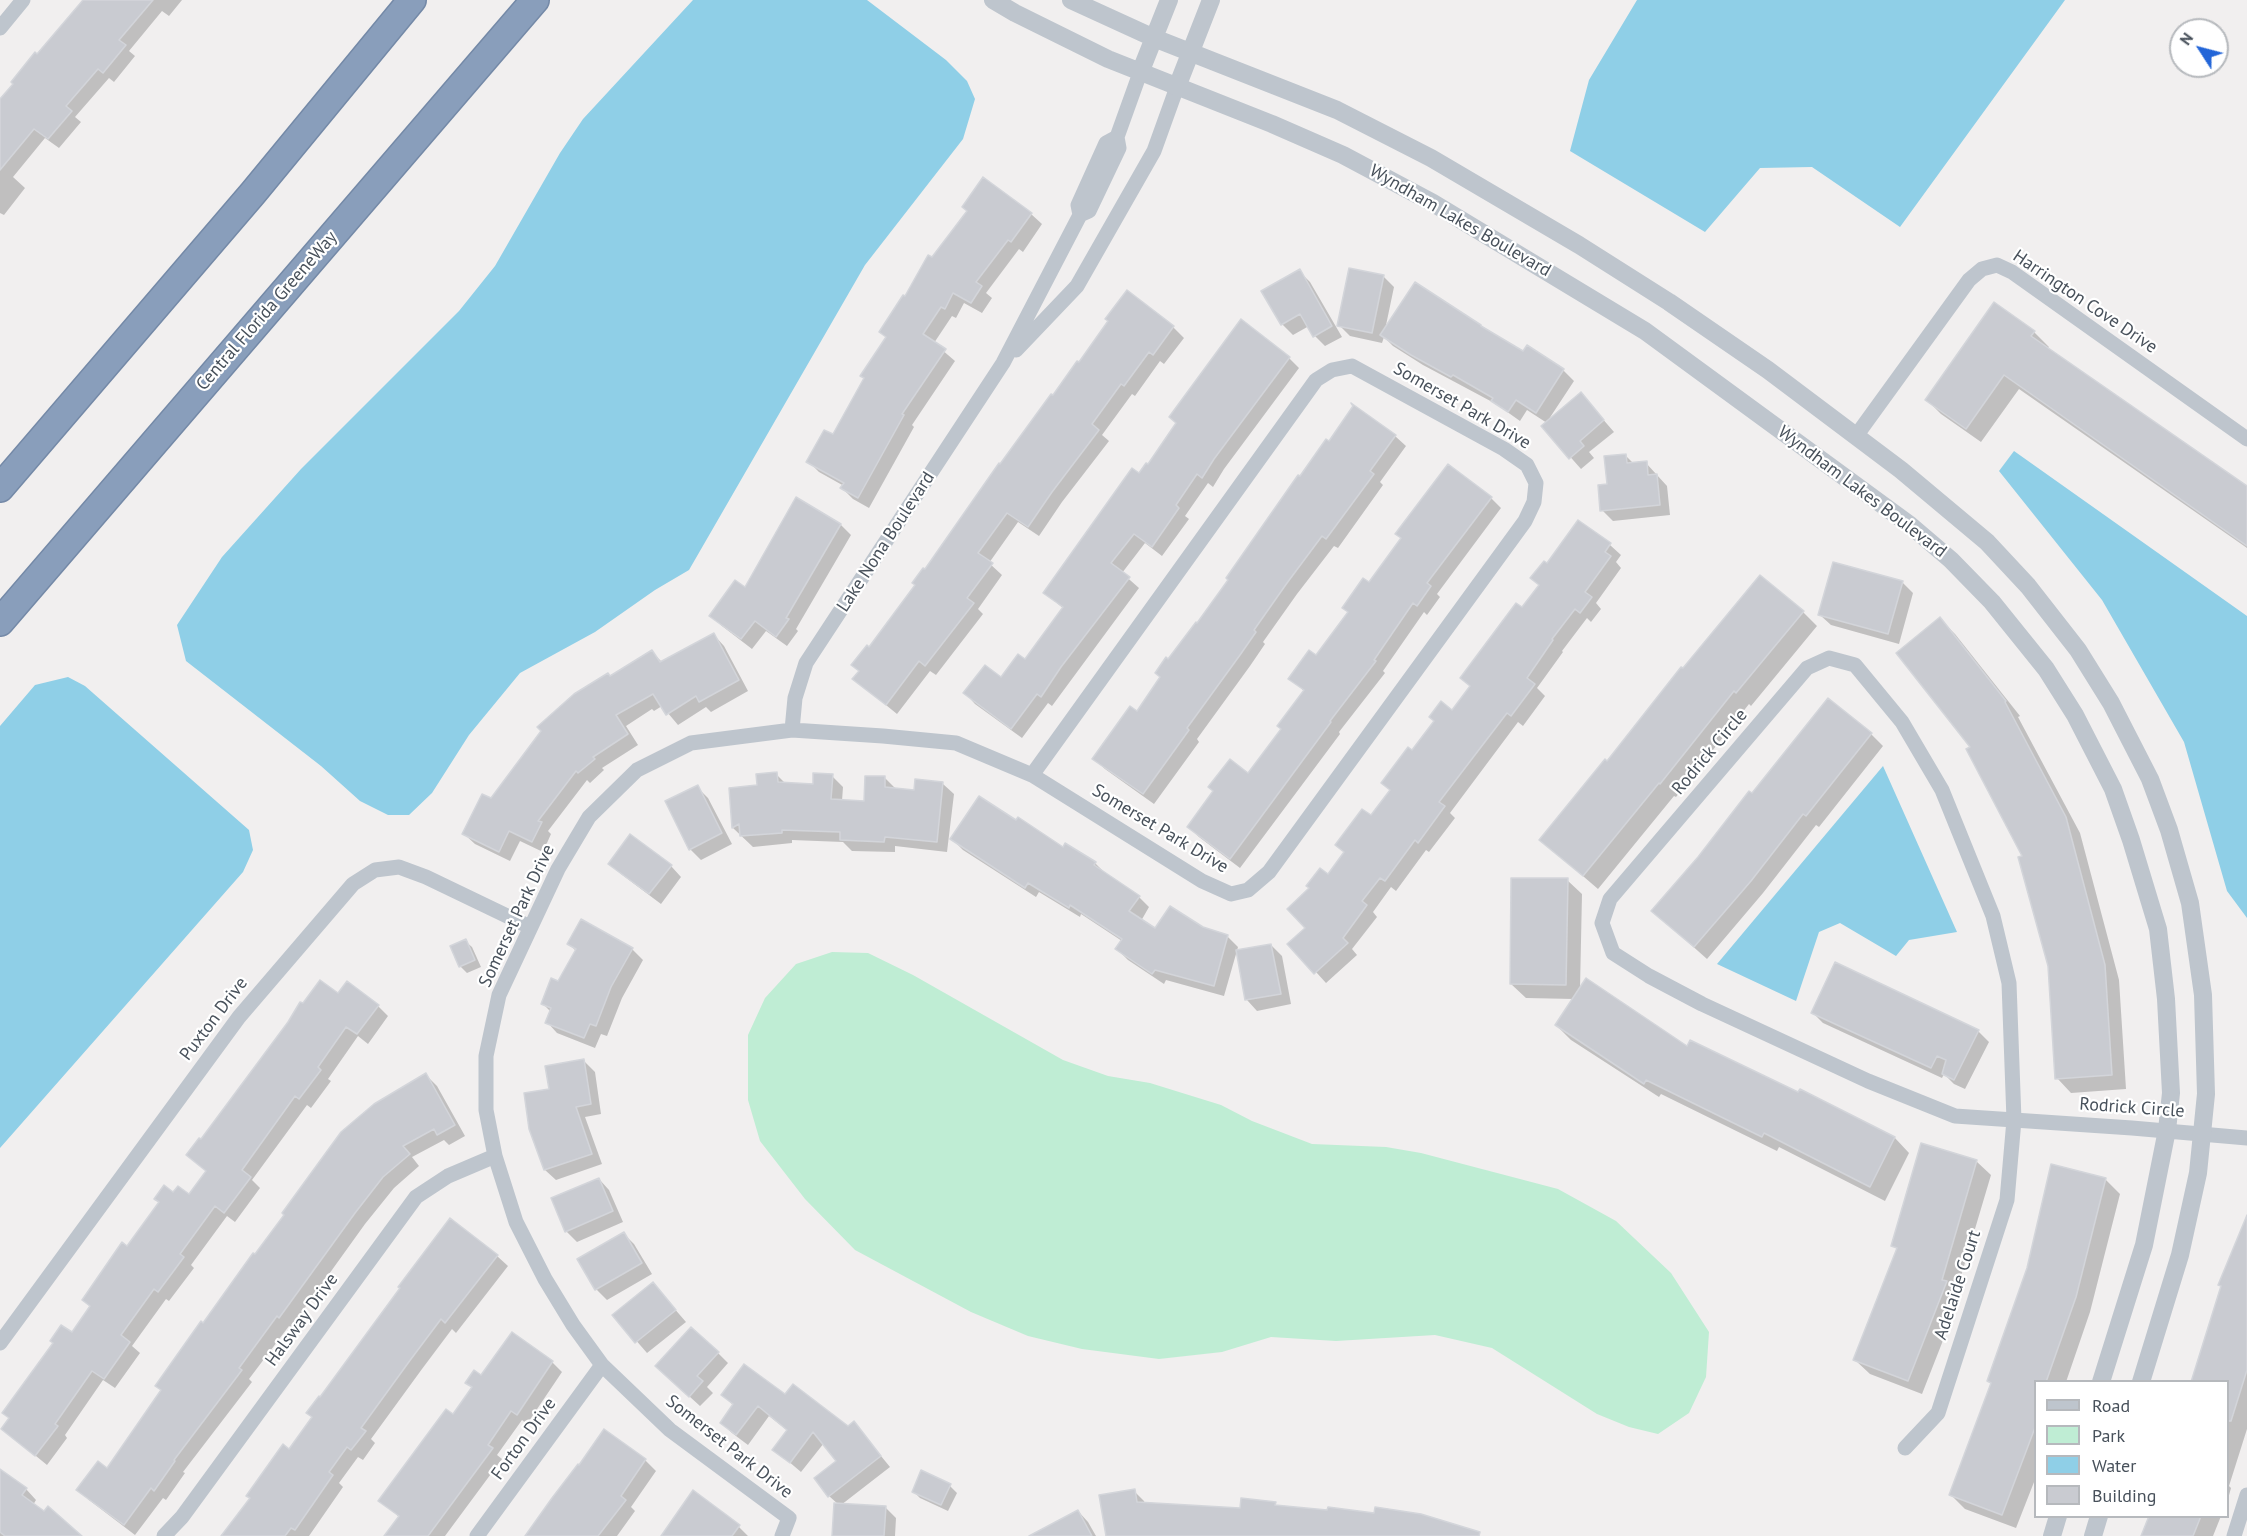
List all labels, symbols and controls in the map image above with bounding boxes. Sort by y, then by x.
north arrow [2169,18,2229,78]
text: N [2175,28,2197,49]
street label: Wyndham Lakes Boulevard [1365,160,1555,282]
street label: Central Florida GreeneWay [192,227,342,395]
street label: Harrington Cove Drive [2009,246,2161,358]
street label: Somerset Park Drive [1389,358,1535,454]
street label: Wyndham Lakes Boulevard [1773,421,1951,563]
street label: Lake Nona Boulevard [833,468,939,616]
street label: Rodrick Circle [1668,705,1752,799]
street label: Somerset Park Drive [1088,780,1232,878]
street label: Somerset Park Drive [474,841,560,991]
street label: Puxton Drive [176,973,252,1065]
street label: Rodrick Circle [2079,1094,2185,1122]
street label: Adelaide Court [1930,1228,1986,1342]
street label: Halsway Drive [261,1269,343,1371]
legend [2034,1380,2229,1518]
street label: Somerset Park Drive [661,1391,797,1503]
street label: Forton Drive [487,1394,561,1484]
text: Road [2092,1394,2130,1417]
text: Park [2092,1424,2125,1447]
text: Water [2092,1454,2136,1477]
text: Building [2092,1484,2156,1507]

